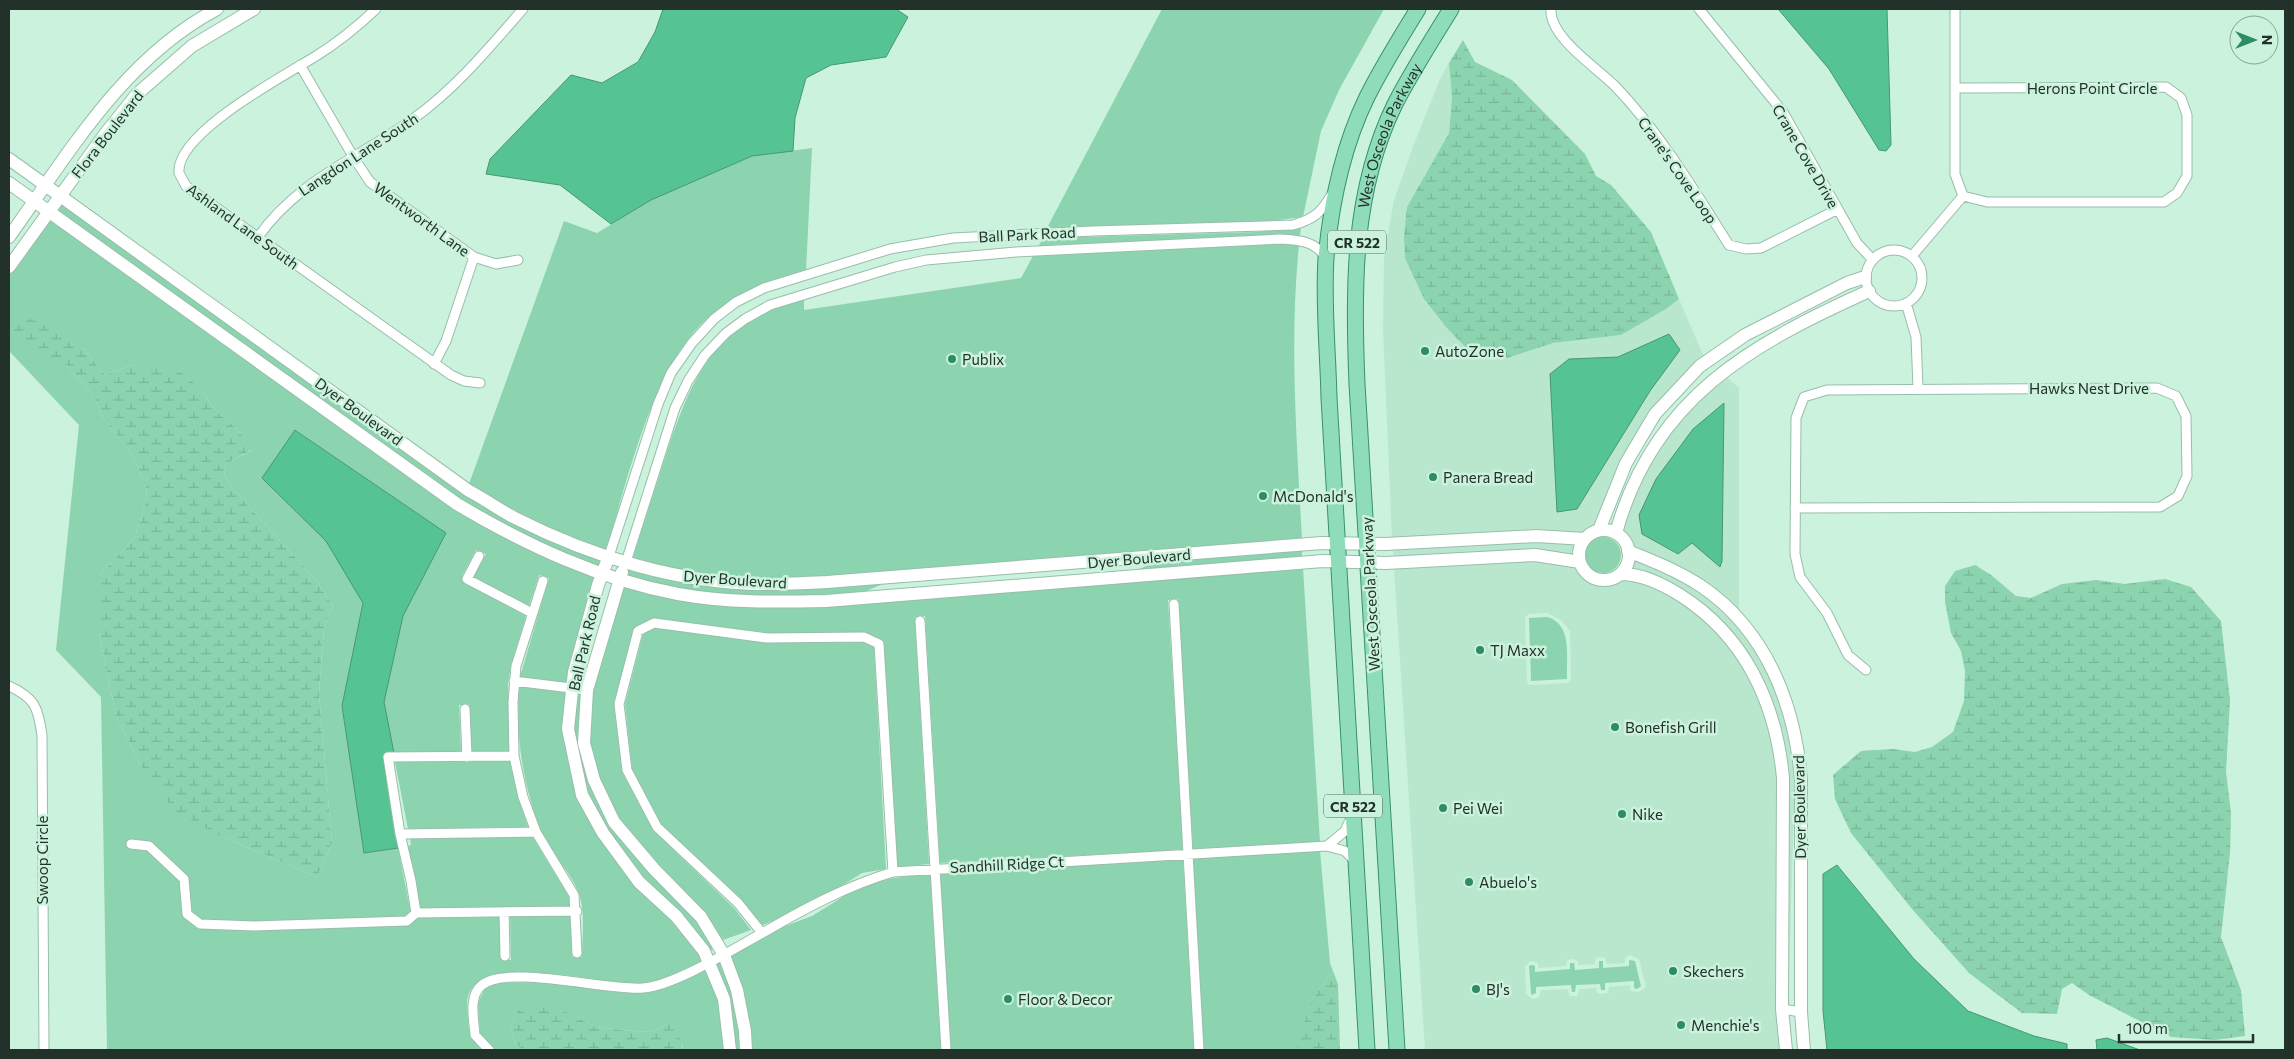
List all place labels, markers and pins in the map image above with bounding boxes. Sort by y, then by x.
place label: AutoZone [1435,342,1504,360]
marker: AutoZone [1419,345,1431,357]
place label: Publix [962,350,1004,368]
marker: Publix [946,353,958,365]
place label: Panera Bread [1443,468,1533,486]
marker: Panera Bread [1427,471,1439,483]
place label: McDonald's [1273,487,1354,505]
marker: McDonald's [1257,490,1269,502]
place label: TJ Maxx [1490,641,1545,659]
marker: TJ Maxx [1474,644,1486,656]
place label: Bonefish Grill [1625,718,1717,736]
marker: Bonefish Grill [1609,721,1621,733]
place label: Pei Wei [1453,799,1503,817]
marker: Pei Wei [1437,802,1449,814]
place label: Nike [1632,805,1663,823]
marker: Nike [1616,808,1628,820]
place label: Abuelo's [1479,873,1537,891]
marker: Abuelo's [1463,876,1475,888]
place label: Skechers [1683,962,1744,980]
marker: Skechers [1667,965,1679,977]
place label: BJ's [1486,980,1510,998]
marker: BJ's [1470,983,1482,995]
place label: Floor & Decor [1018,990,1112,1008]
marker: Floor & Decor [1002,993,1014,1005]
place label: Menchie's [1691,1016,1760,1034]
marker: Menchie's [1675,1019,1687,1031]

